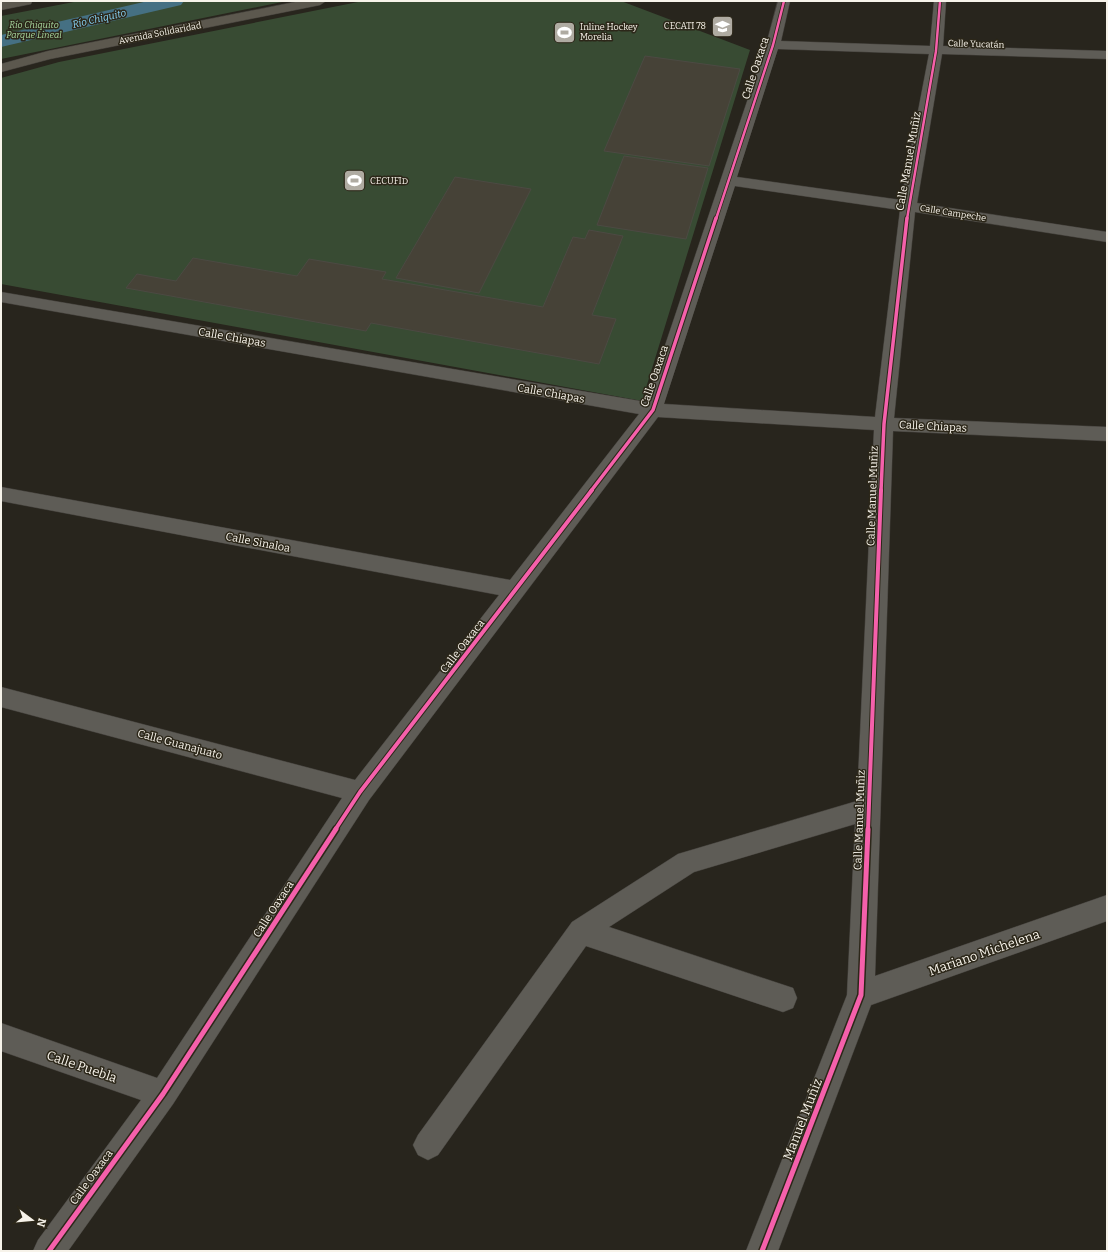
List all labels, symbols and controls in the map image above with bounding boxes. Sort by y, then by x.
water label: Río Chiquito [71,6,128,31]
school or university icon: CECATI 78 [709,13,735,39]
sports icon: Inline Hockey Morelia [551,19,577,45]
park label: Río Chiquito Parque Lineal [6,20,62,40]
street label: Avenida Solidaridad [118,20,203,46]
place label: CECATI 78 [664,21,706,31]
place label: Inline Hockey Morelia [580,22,638,42]
street label: Calle Oaxaca [739,35,772,101]
street label: Calle Yucatán [948,38,1005,50]
street label: Calle Manuel Muñiz [893,111,924,212]
sports icon: CECUFID [342,168,368,194]
place label: CECUFID [370,176,408,186]
street label: Calle Campeche [919,203,987,223]
street label: Calle Chiapas [197,325,267,350]
street label: Calle Oaxaca [638,343,671,409]
street label: Calle Chiapas [516,381,586,406]
street label: Calle Chiapas [899,418,967,435]
street label: Calle Manuel Muñiz [864,446,881,546]
street label: Calle Sinaloa [225,530,291,555]
street label: Calle Oaxaca [437,617,487,676]
street label: Calle Guanajuato [136,727,224,762]
street label: Calle Manuel Muñiz [851,770,868,870]
street label: Calle Oaxaca [250,879,296,940]
street label: Mariano Michelena [927,926,1042,979]
street label: Calle Puebla [45,1047,119,1086]
street label: Manuel Muñiz [780,1076,825,1162]
street label: Calle Oaxaca [67,1147,116,1207]
north arrow [12,1200,52,1240]
text: N [34,1217,49,1229]

